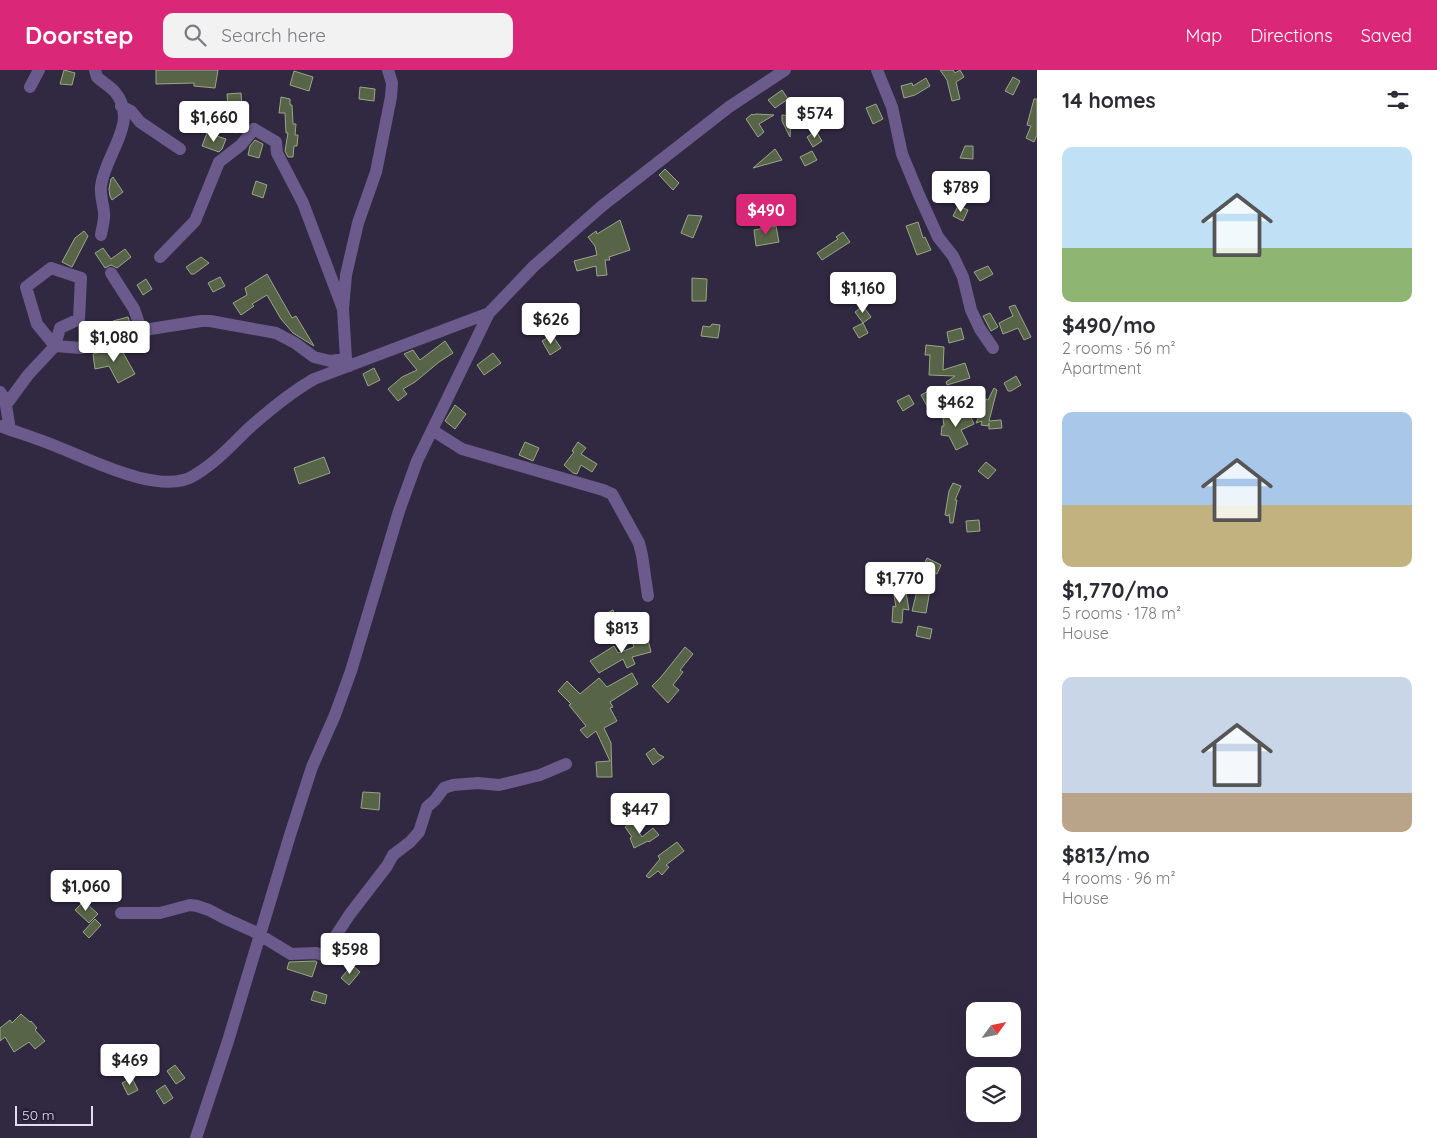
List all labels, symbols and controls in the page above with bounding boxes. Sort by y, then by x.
search box [163,13,513,58]
text: Doorstep [25,20,133,50]
icon: search [181,21,209,49]
text: Search here [221,23,326,47]
text: Map [1185,24,1222,47]
text: Directions [1250,24,1333,47]
text: Saved [1361,24,1412,47]
icon: filters [1384,86,1412,114]
text: 14 homes [1062,87,1156,113]
pin: $574 [785,97,845,139]
pin: $1,660 [173,100,255,143]
text: $574 [797,103,833,123]
text: $1,660 [190,107,238,127]
pin: $789 [931,170,991,213]
text: $789 [943,177,979,197]
icon: home [1192,180,1282,270]
pin: $490 [736,194,796,236]
text: $490 [747,200,785,220]
pin: $1,160 [822,272,904,314]
text: $1,160 [841,278,885,298]
pin: $626 [521,302,581,345]
text: $626 [533,309,569,329]
text: $490/mo [1062,312,1156,338]
pin: $1,080 [73,320,155,363]
text: $1,080 [90,327,138,347]
text: 2 rooms · 56 m² [1062,338,1176,358]
text: Apartment [1062,358,1142,378]
pin: $462 [926,386,986,428]
text: $462 [938,392,974,412]
icon: home [1192,445,1282,535]
pin: $1,770 [859,562,941,604]
text: $1,770 [876,568,924,588]
text: $1,770/mo [1062,577,1169,603]
text: 5 rooms · 178 m² [1062,603,1181,623]
pin: $813 [592,612,652,654]
text: $813 [605,618,639,638]
text: House [1062,623,1109,643]
icon: home [1192,710,1282,800]
pin: $447 [610,792,670,835]
text: $447 [622,799,658,819]
text: $813/mo [1062,842,1150,868]
text: 4 rooms · 96 m² [1062,868,1175,888]
pin: $1,060 [45,870,127,912]
text: $1,060 [62,876,110,896]
text: House [1062,888,1109,908]
pin: $598 [320,932,380,975]
text: $598 [332,939,368,959]
north arrow [966,1002,1021,1058]
map controls [966,1002,1021,1122]
pin: $469 [100,1044,160,1086]
text: $469 [112,1050,148,1070]
button: layers [966,1067,1021,1122]
scale bar [15,1103,92,1126]
text: 50 m [22,1106,55,1124]

